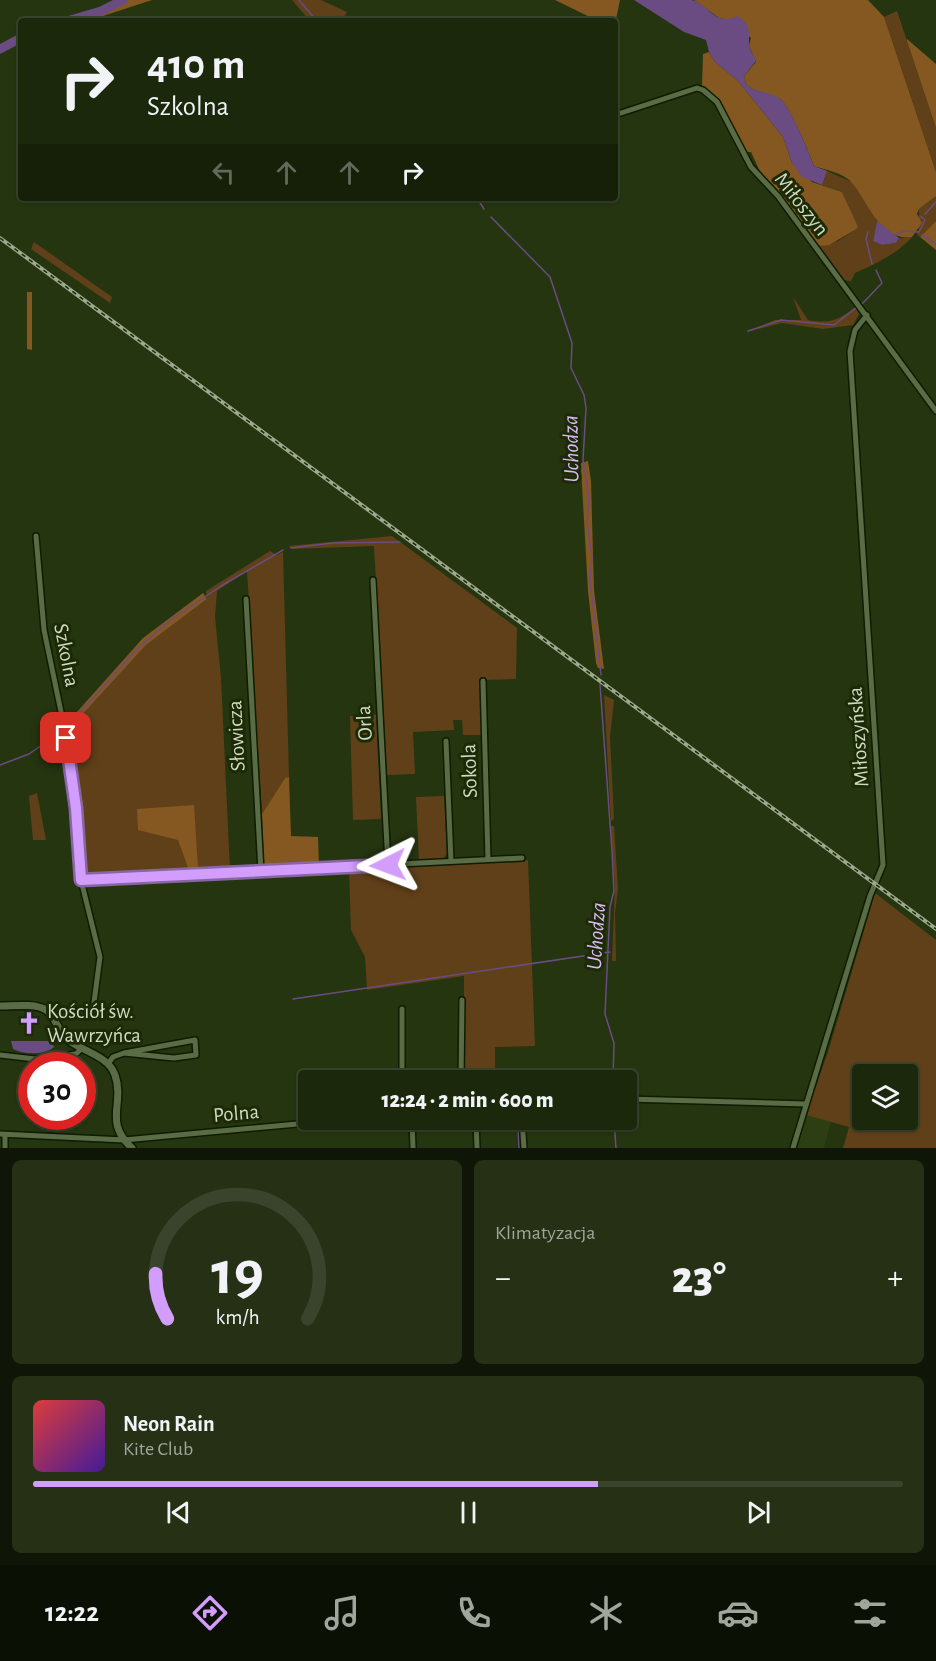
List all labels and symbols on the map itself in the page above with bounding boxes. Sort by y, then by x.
street label: Miłoszyn [771,169,833,240]
water label: Uchodza [559,415,583,483]
street label: Szkolna [50,622,83,689]
street label: Miłoszyńska [845,686,872,788]
street label: Słowicza [224,700,249,772]
street label: Orla [353,705,376,741]
pin [40,712,91,763]
street label: Sokola [458,743,481,798]
position arrow [356,833,420,897]
water label: Uchodza [583,902,609,971]
place label: Kościół św. Wawrzyńca [47,1001,141,1046]
church icon: Kościół św. Wawrzyńca [16,1010,42,1036]
speed limit sign: 30 [18,1052,96,1130]
street label: Polna [212,1101,260,1126]

